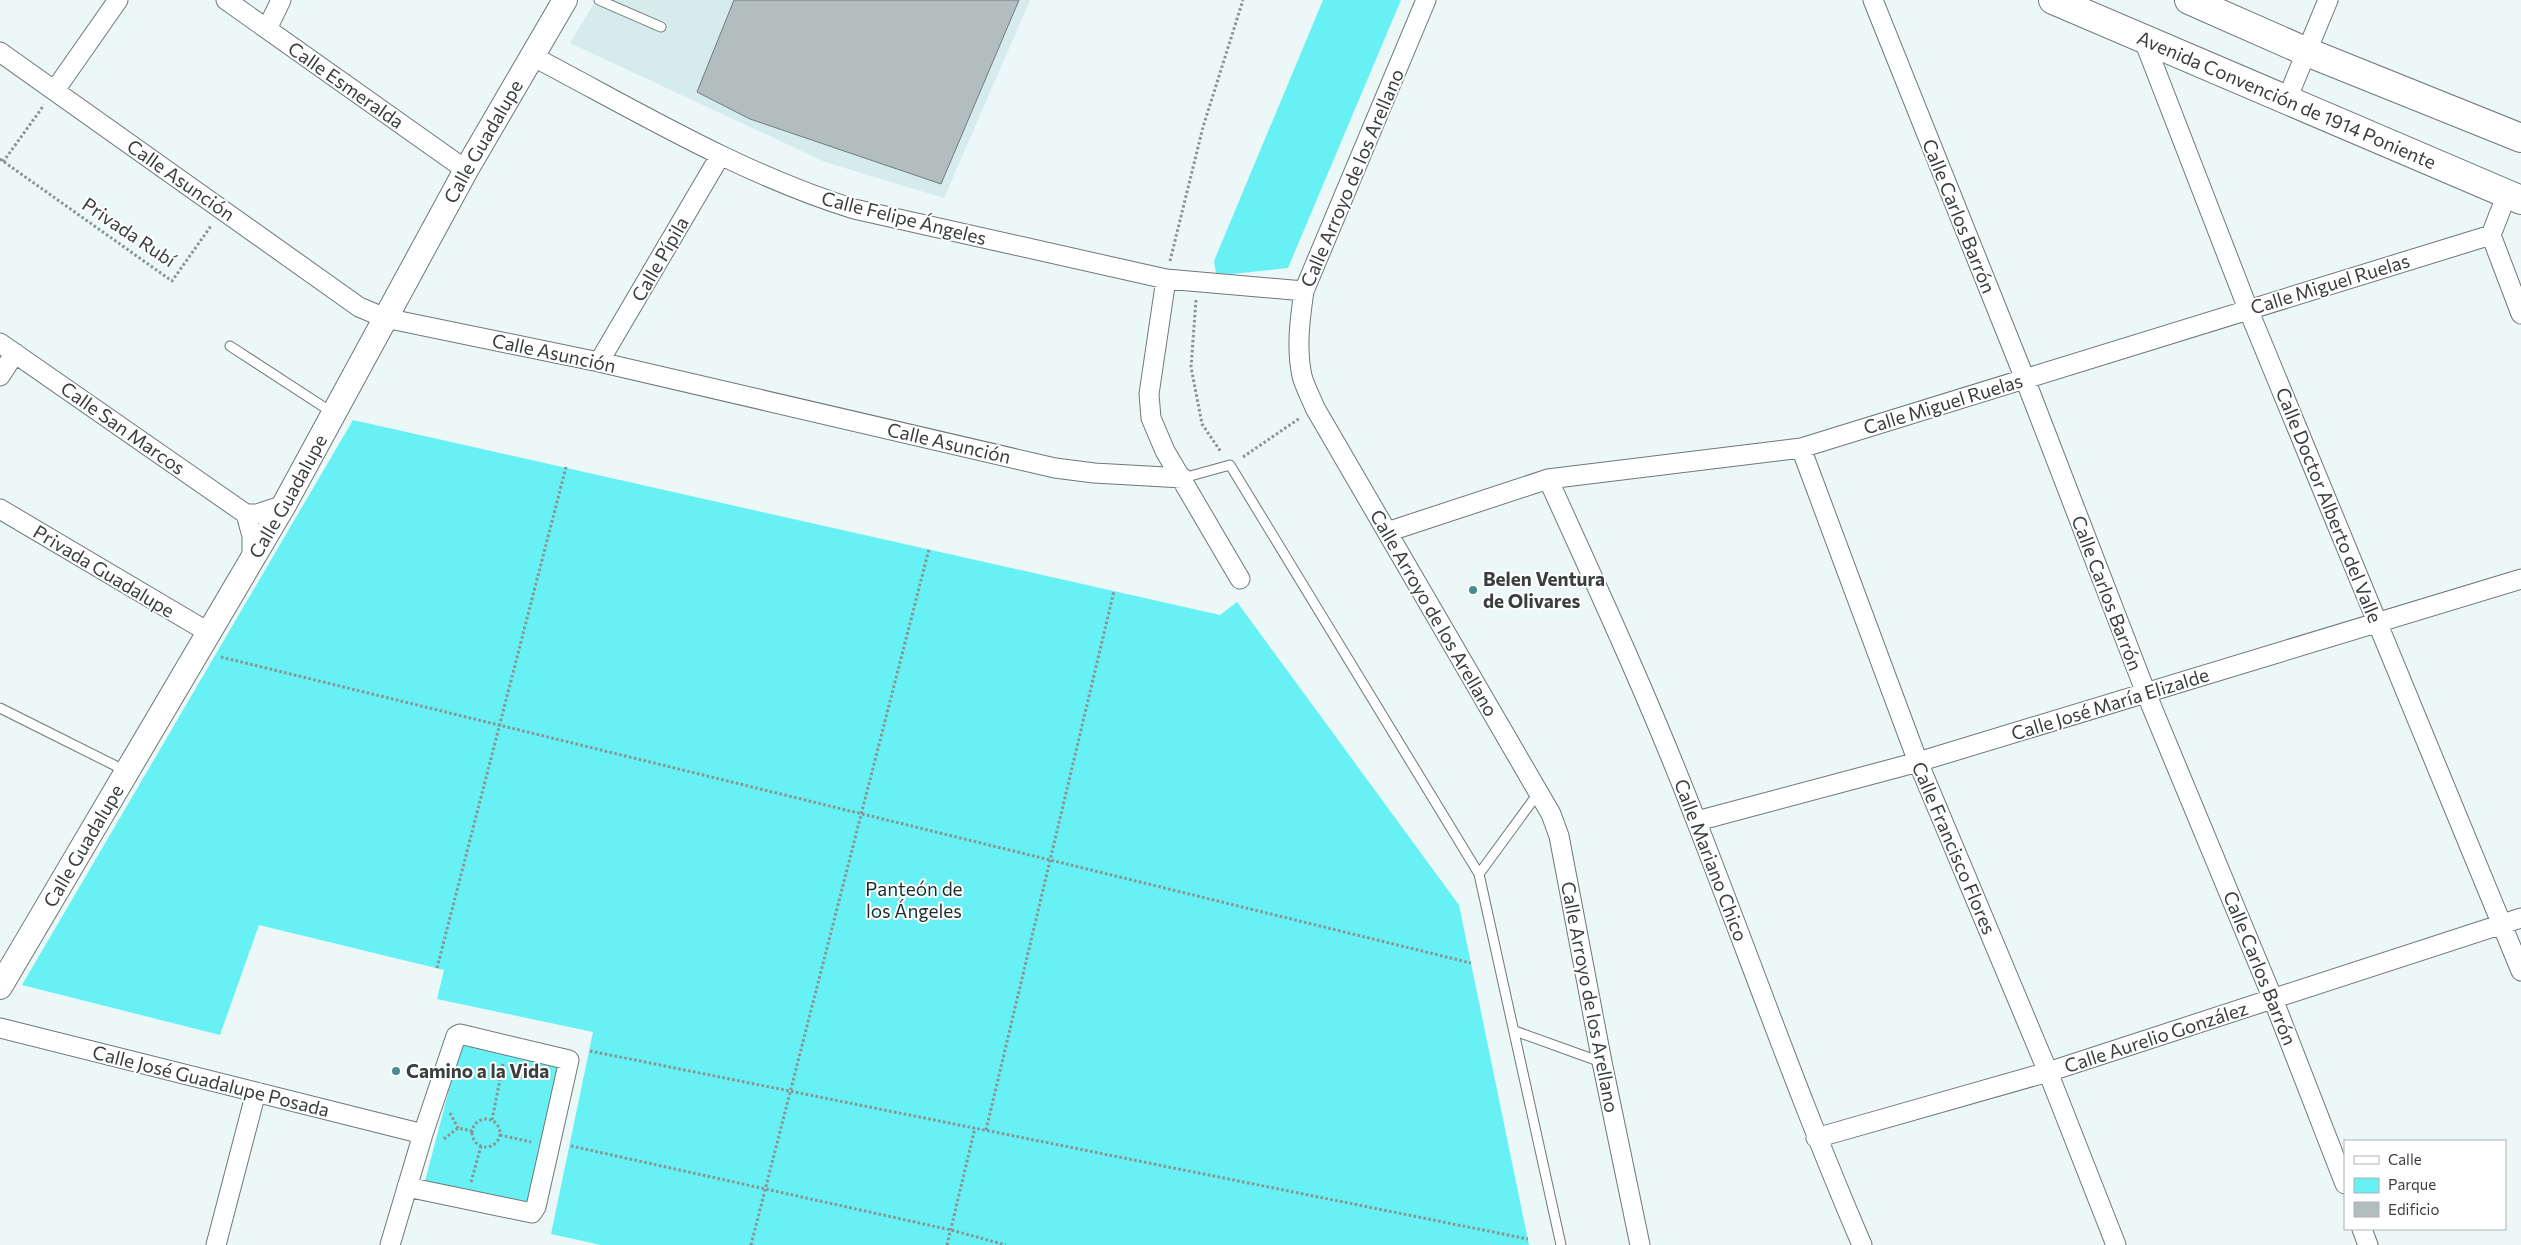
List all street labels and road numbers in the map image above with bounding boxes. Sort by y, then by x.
street label: Avenida Convención de 1914 Poniente [2134,25,2440,173]
street label: Calle Esmeralda [284,36,409,133]
street label: Calle Arroyo de los Arellano [1295,65,1408,290]
street label: Calle Guadalupe [438,75,527,207]
street label: Calle Asunción [123,134,240,225]
street label: Calle Carlos Barrón [1918,135,2001,296]
street label: Calle Felipe Ángeles [819,186,989,249]
street label: Privada Rubí [78,192,181,272]
street label: Calle Pípila [626,212,693,305]
street label: Calle Miguel Ruelas [2247,248,2412,319]
street label: Calle Asunción [490,328,618,377]
street label: Calle Miguel Ruelas [1860,368,2025,439]
street label: Calle San Marcos [57,376,190,479]
street label: Calle Doctor Alberto del Valle [2272,384,2387,626]
street label: Calle Asunción [885,417,1013,468]
street label: Calle Guadalupe [243,430,331,562]
street label: Calle Arroyo de los Arellano [1366,505,1503,720]
street label: Calle Carlos Barrón [2067,512,2148,674]
street label: Privada Guadalupe [30,519,179,622]
street label: Calle José María Elizalde [2008,662,2211,745]
street label: Calle Francisco Flores [1908,758,2001,938]
street label: Calle Mariano Chico [1670,775,1753,944]
street label: Calle Guadalupe [38,780,128,911]
street label: Calle Arroyo de los Arellano [1557,879,1624,1114]
street label: Calle Carlos Barrón [2219,887,2302,1048]
street label: Calle Aurelio González [2061,996,2250,1077]
street label: Calle José Guadalupe Posada [90,1040,332,1121]

